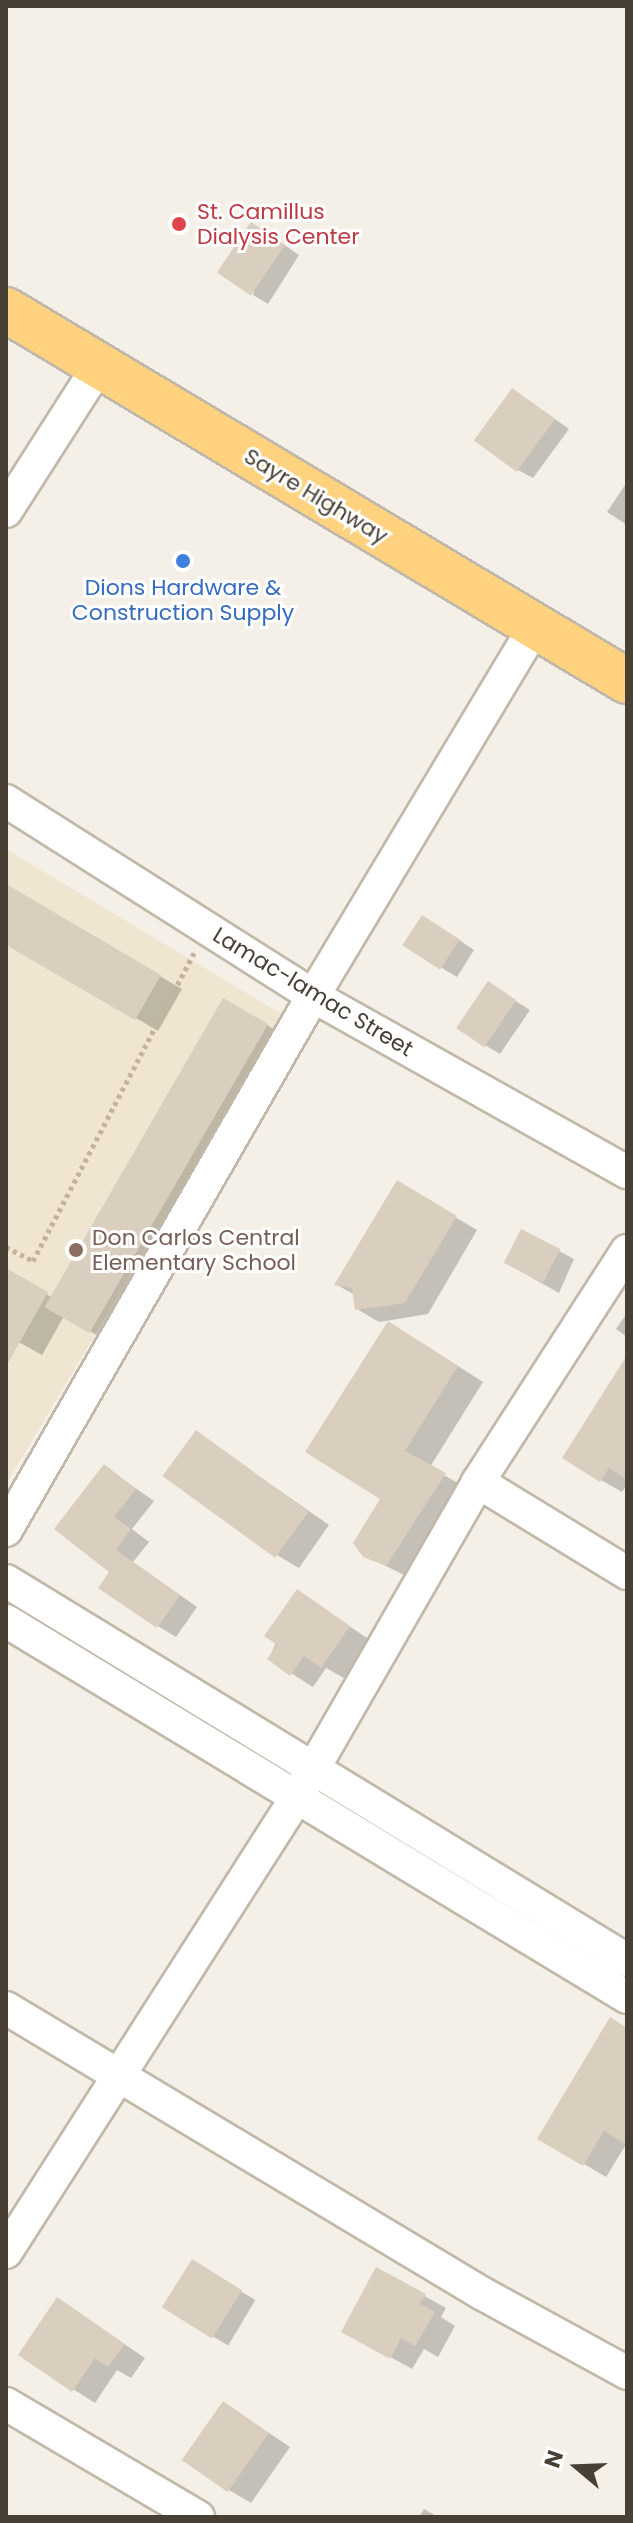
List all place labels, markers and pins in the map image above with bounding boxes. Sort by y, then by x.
place label: St. Camillus Dialysis Center [197,198,359,250]
marker: St. Camillus Dialysis Center [168,213,190,235]
marker: Dions Hardware & Construction Supply [174,552,192,570]
place label: Dions Hardware & Construction Supply [72,574,294,626]
place label: Don Carlos Central Elementary School [92,1224,300,1276]
marker: Don Carlos Central Elementary School [67,1241,85,1259]

